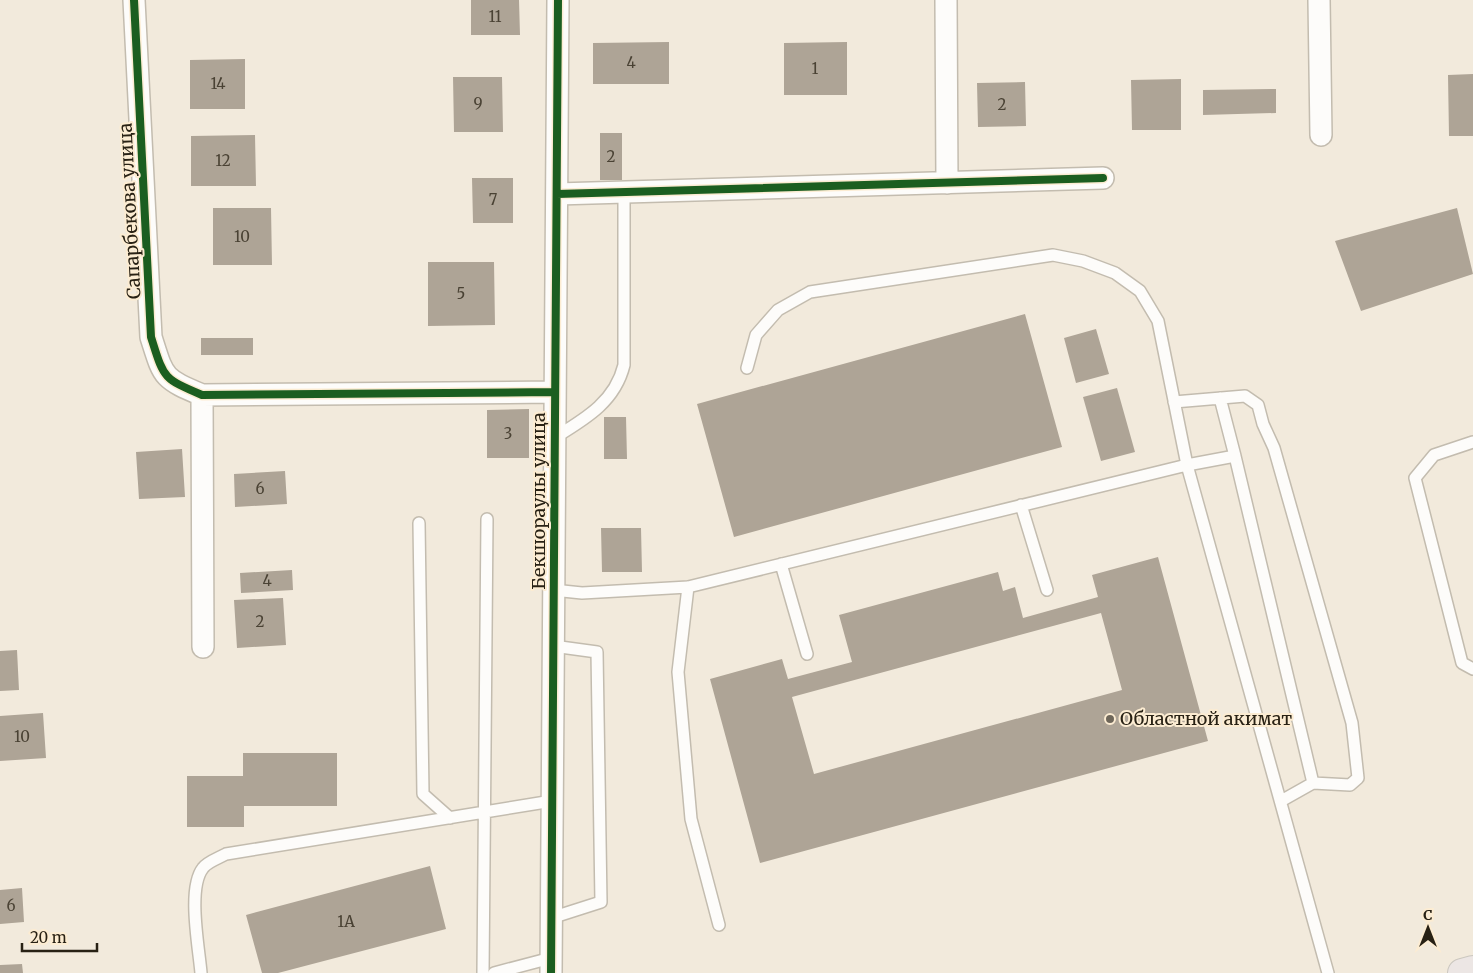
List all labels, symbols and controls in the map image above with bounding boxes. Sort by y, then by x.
house number: 11 [488,7,502,26]
house number: 4 [626,53,636,72]
house number: 1 [812,59,819,78]
house number: 14 [210,74,226,93]
house number: 9 [473,94,483,113]
house number: 2 [998,95,1007,114]
street label: Сапарбекова улица [113,122,146,300]
house number: 2 [607,147,616,166]
house number: 12 [215,151,231,170]
house number: 7 [489,190,498,209]
house number: 10 [234,227,250,246]
house number: 5 [457,284,465,303]
street label: Бекшораулы улица [527,412,550,590]
house number: 3 [504,424,512,443]
house number: 6 [255,479,265,498]
house number: 4 [262,571,272,590]
house number: 2 [256,612,265,631]
place label: Областной акимат [1120,707,1292,730]
marker: Областной акимат [1104,713,1116,725]
house number: 10 [14,727,30,746]
house number: 6 [6,896,16,915]
north arrow [1403,903,1453,953]
text: С [1423,906,1433,924]
house number: 1А [337,912,355,931]
scale bar [22,920,98,952]
text: 20 m [30,928,67,947]

